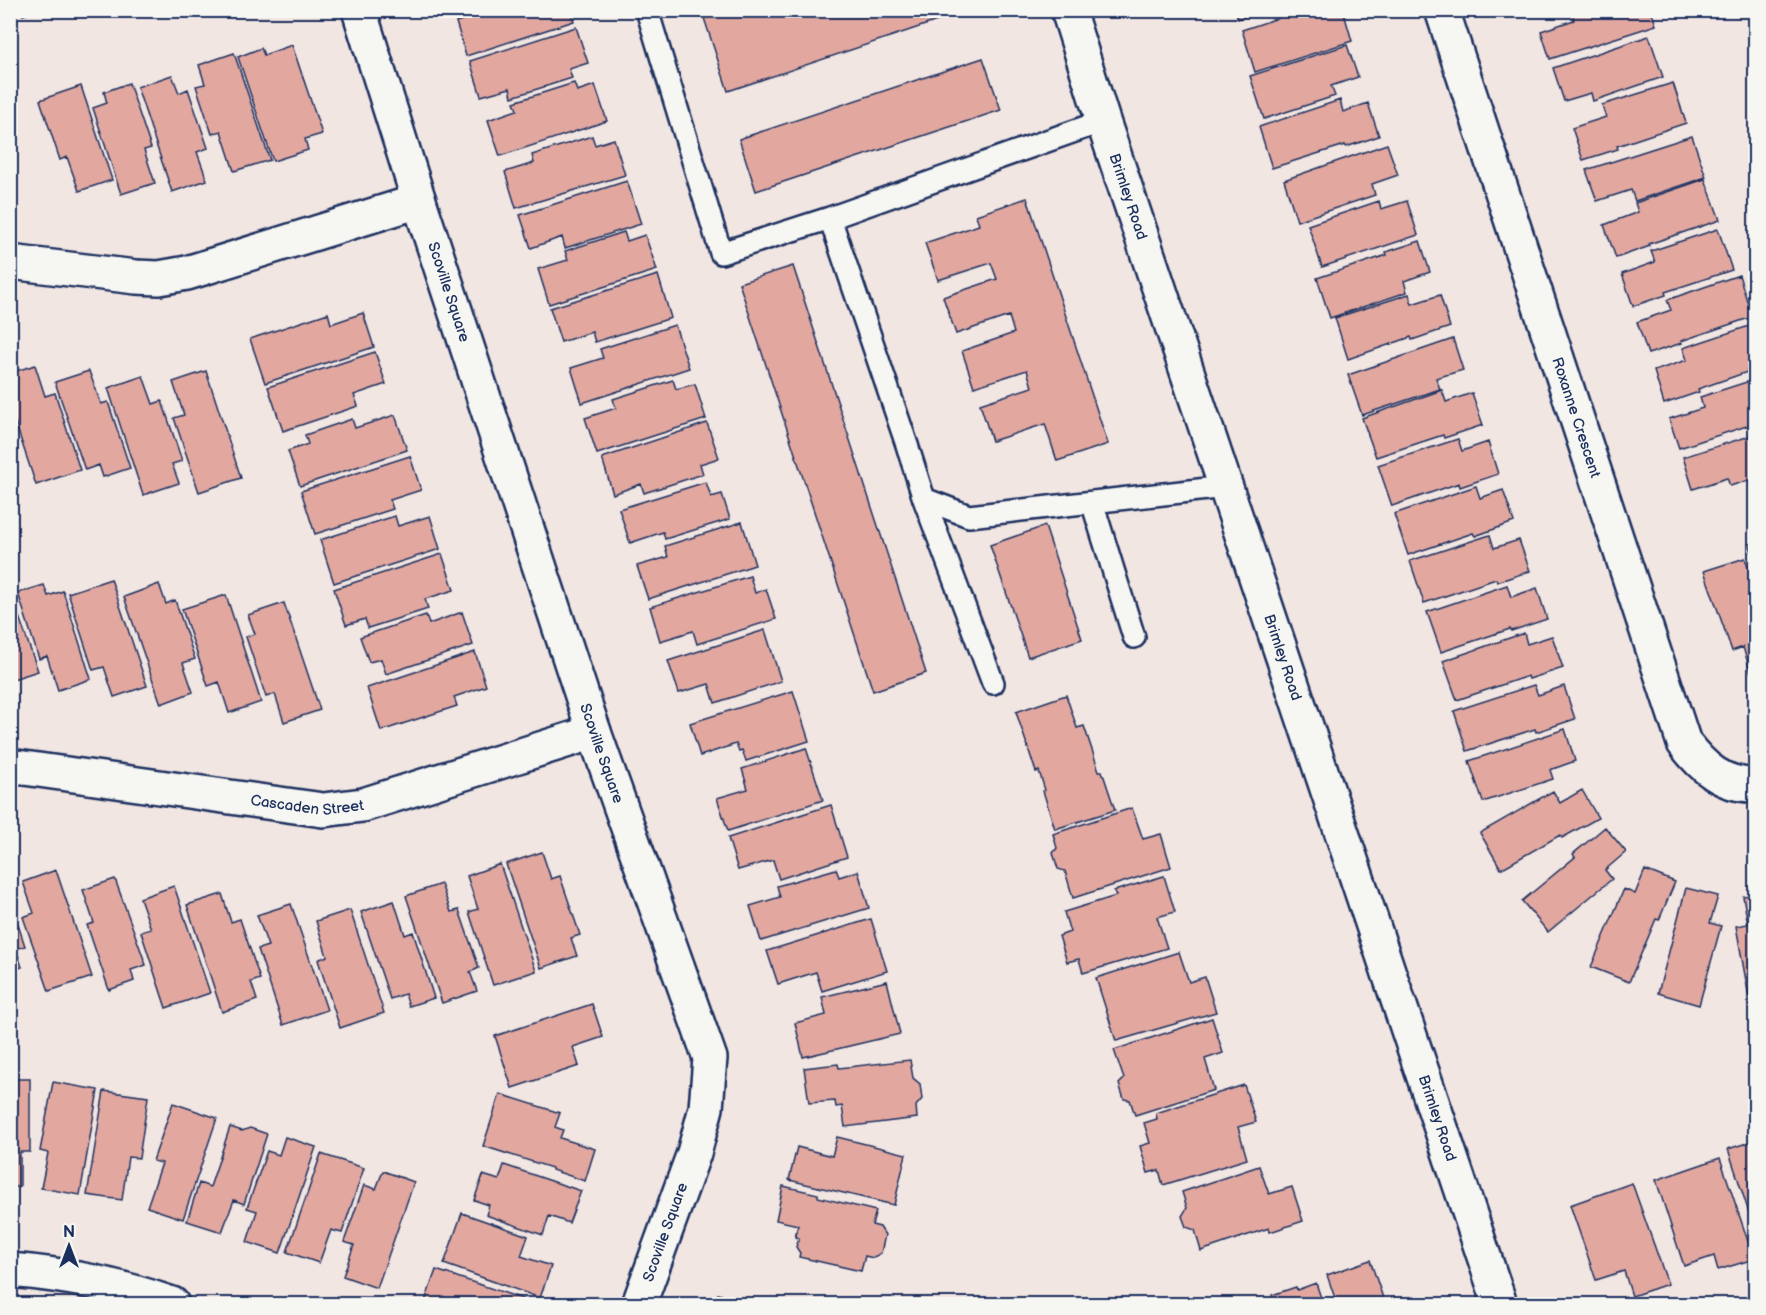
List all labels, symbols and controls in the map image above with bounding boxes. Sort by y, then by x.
street label: Brimley Road [1105,151,1151,242]
street label: Scoville Square [423,240,474,345]
street label: Roxanne Crescent [1547,355,1605,481]
street label: Brimley Road [1259,612,1306,703]
street label: Scoville Square [575,701,628,806]
street label: Cascaden Street [249,791,365,820]
street label: Brimley Road [1414,1073,1460,1164]
street label: Scoville Square [639,1180,692,1284]
north arrow [39,1216,99,1276]
text: N [63,1223,75,1242]

